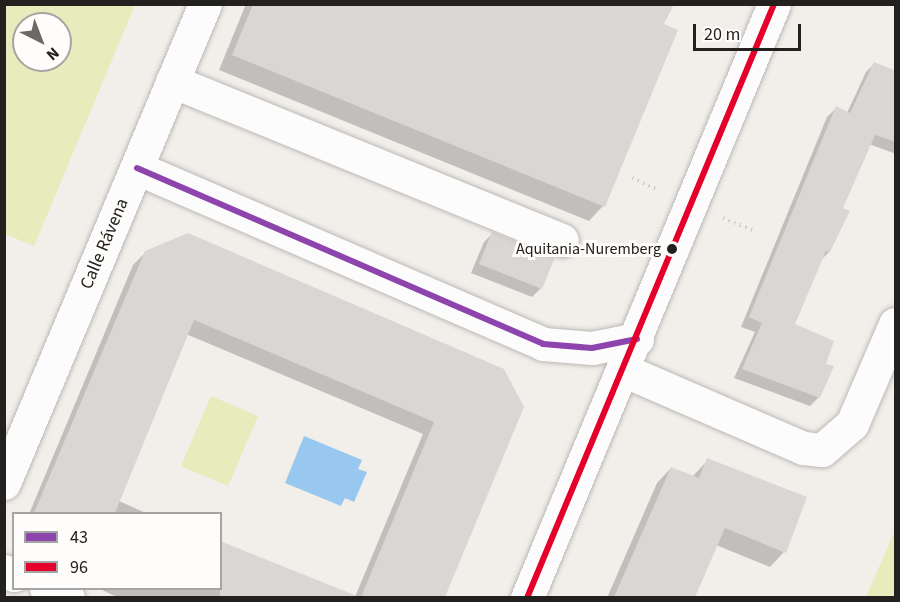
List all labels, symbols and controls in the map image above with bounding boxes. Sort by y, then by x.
north arrow [12,12,72,72]
scale bar [696,12,804,50]
text: 20 m [704,22,740,47]
text: N [41,42,64,66]
street label: Calle Rávena [76,195,134,293]
place label: Aquitania-Nuremberg [516,239,661,259]
marker: Aquitania-Nuremberg [666,243,678,255]
legend [12,512,222,590]
text: 43 [70,525,88,550]
text: 96 [70,555,88,580]

